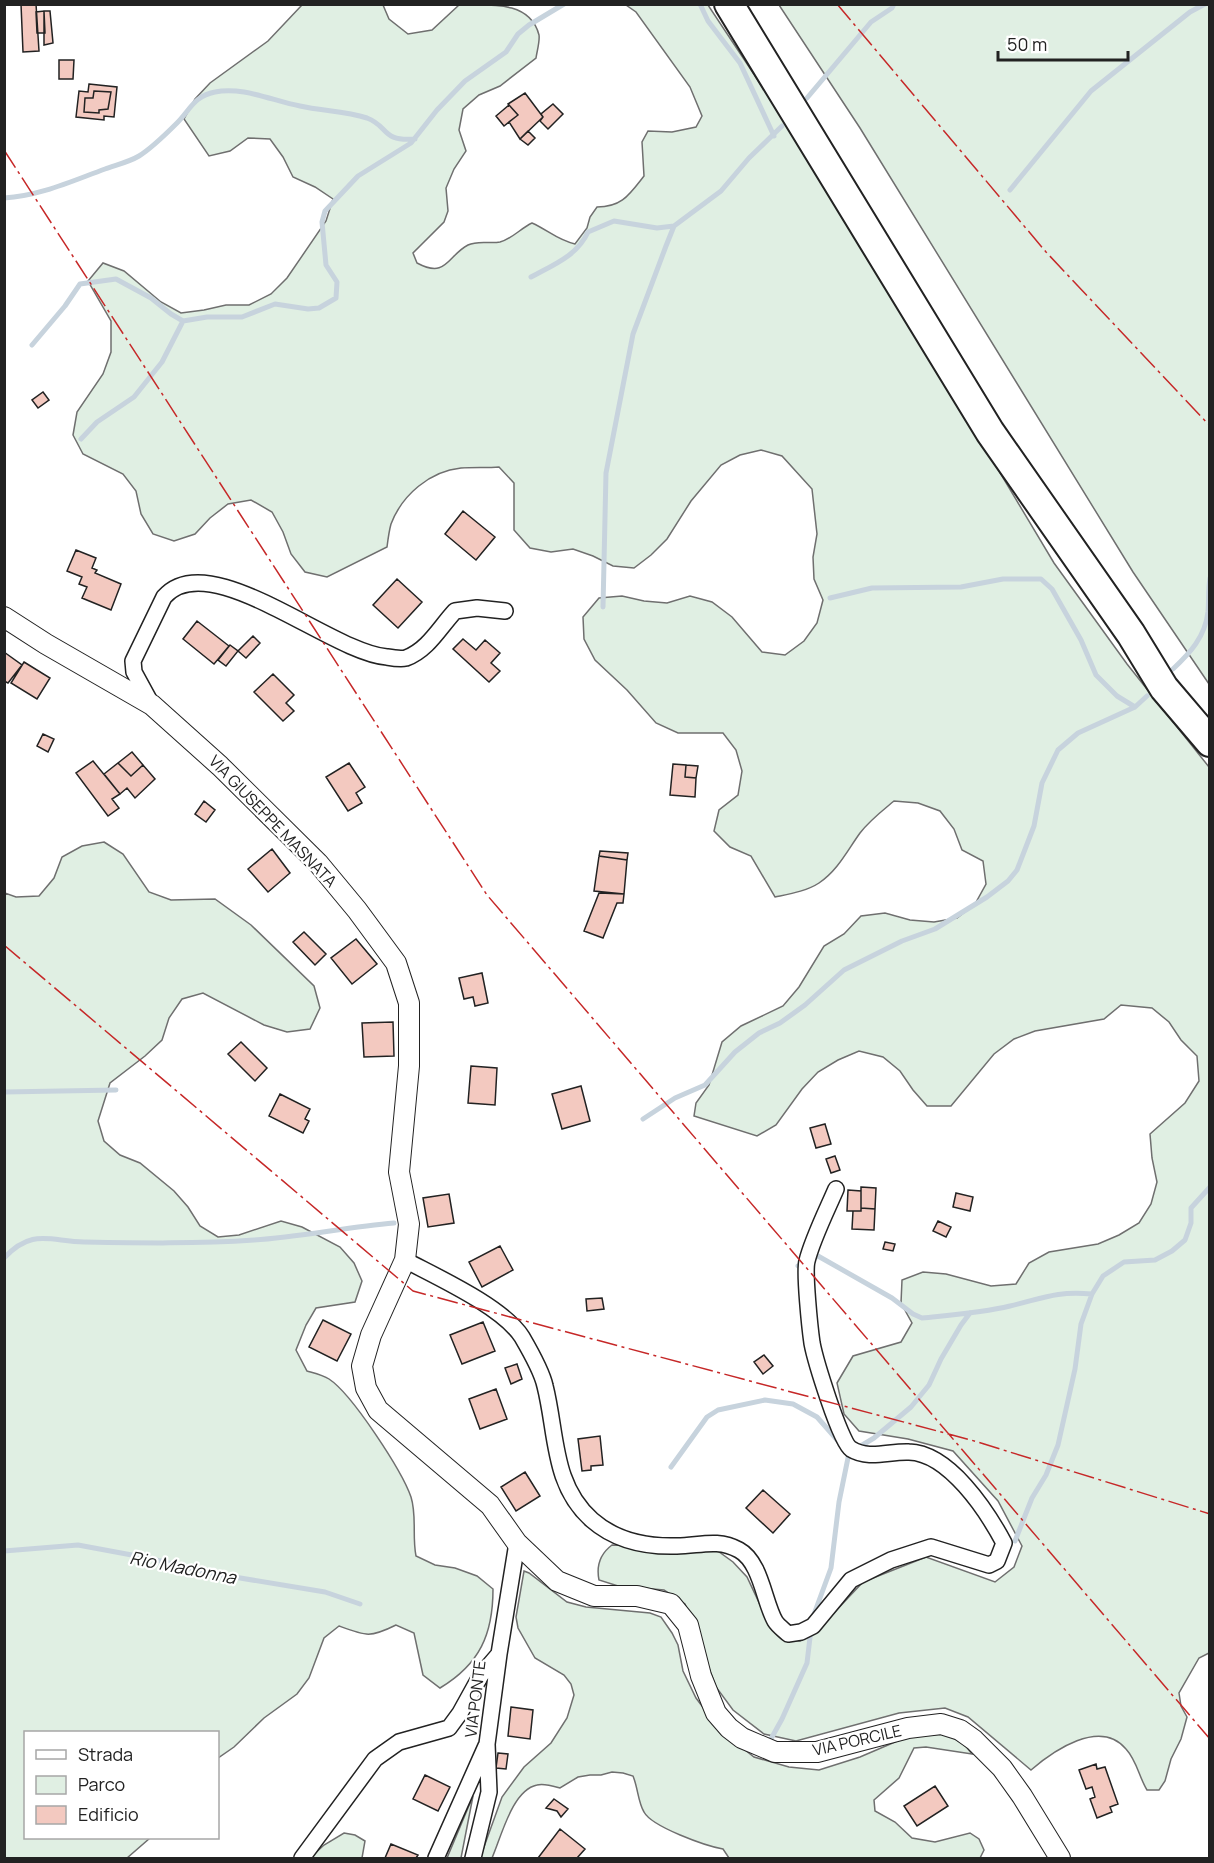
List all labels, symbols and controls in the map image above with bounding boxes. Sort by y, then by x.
scale bar [998,24,1128,62]
text: 50 m [1007,32,1047,56]
street label: VIA GIUSEPPE MASNATA [204,750,342,892]
water label: Rio Madonna [128,1545,239,1589]
street label: VIA PONTE [459,1659,491,1739]
street label: VIA PORCILE [810,1719,904,1761]
legend [24,1731,219,1839]
text: Strada [78,1742,133,1766]
text: Parco [78,1772,125,1796]
text: Edificio [78,1802,139,1826]

